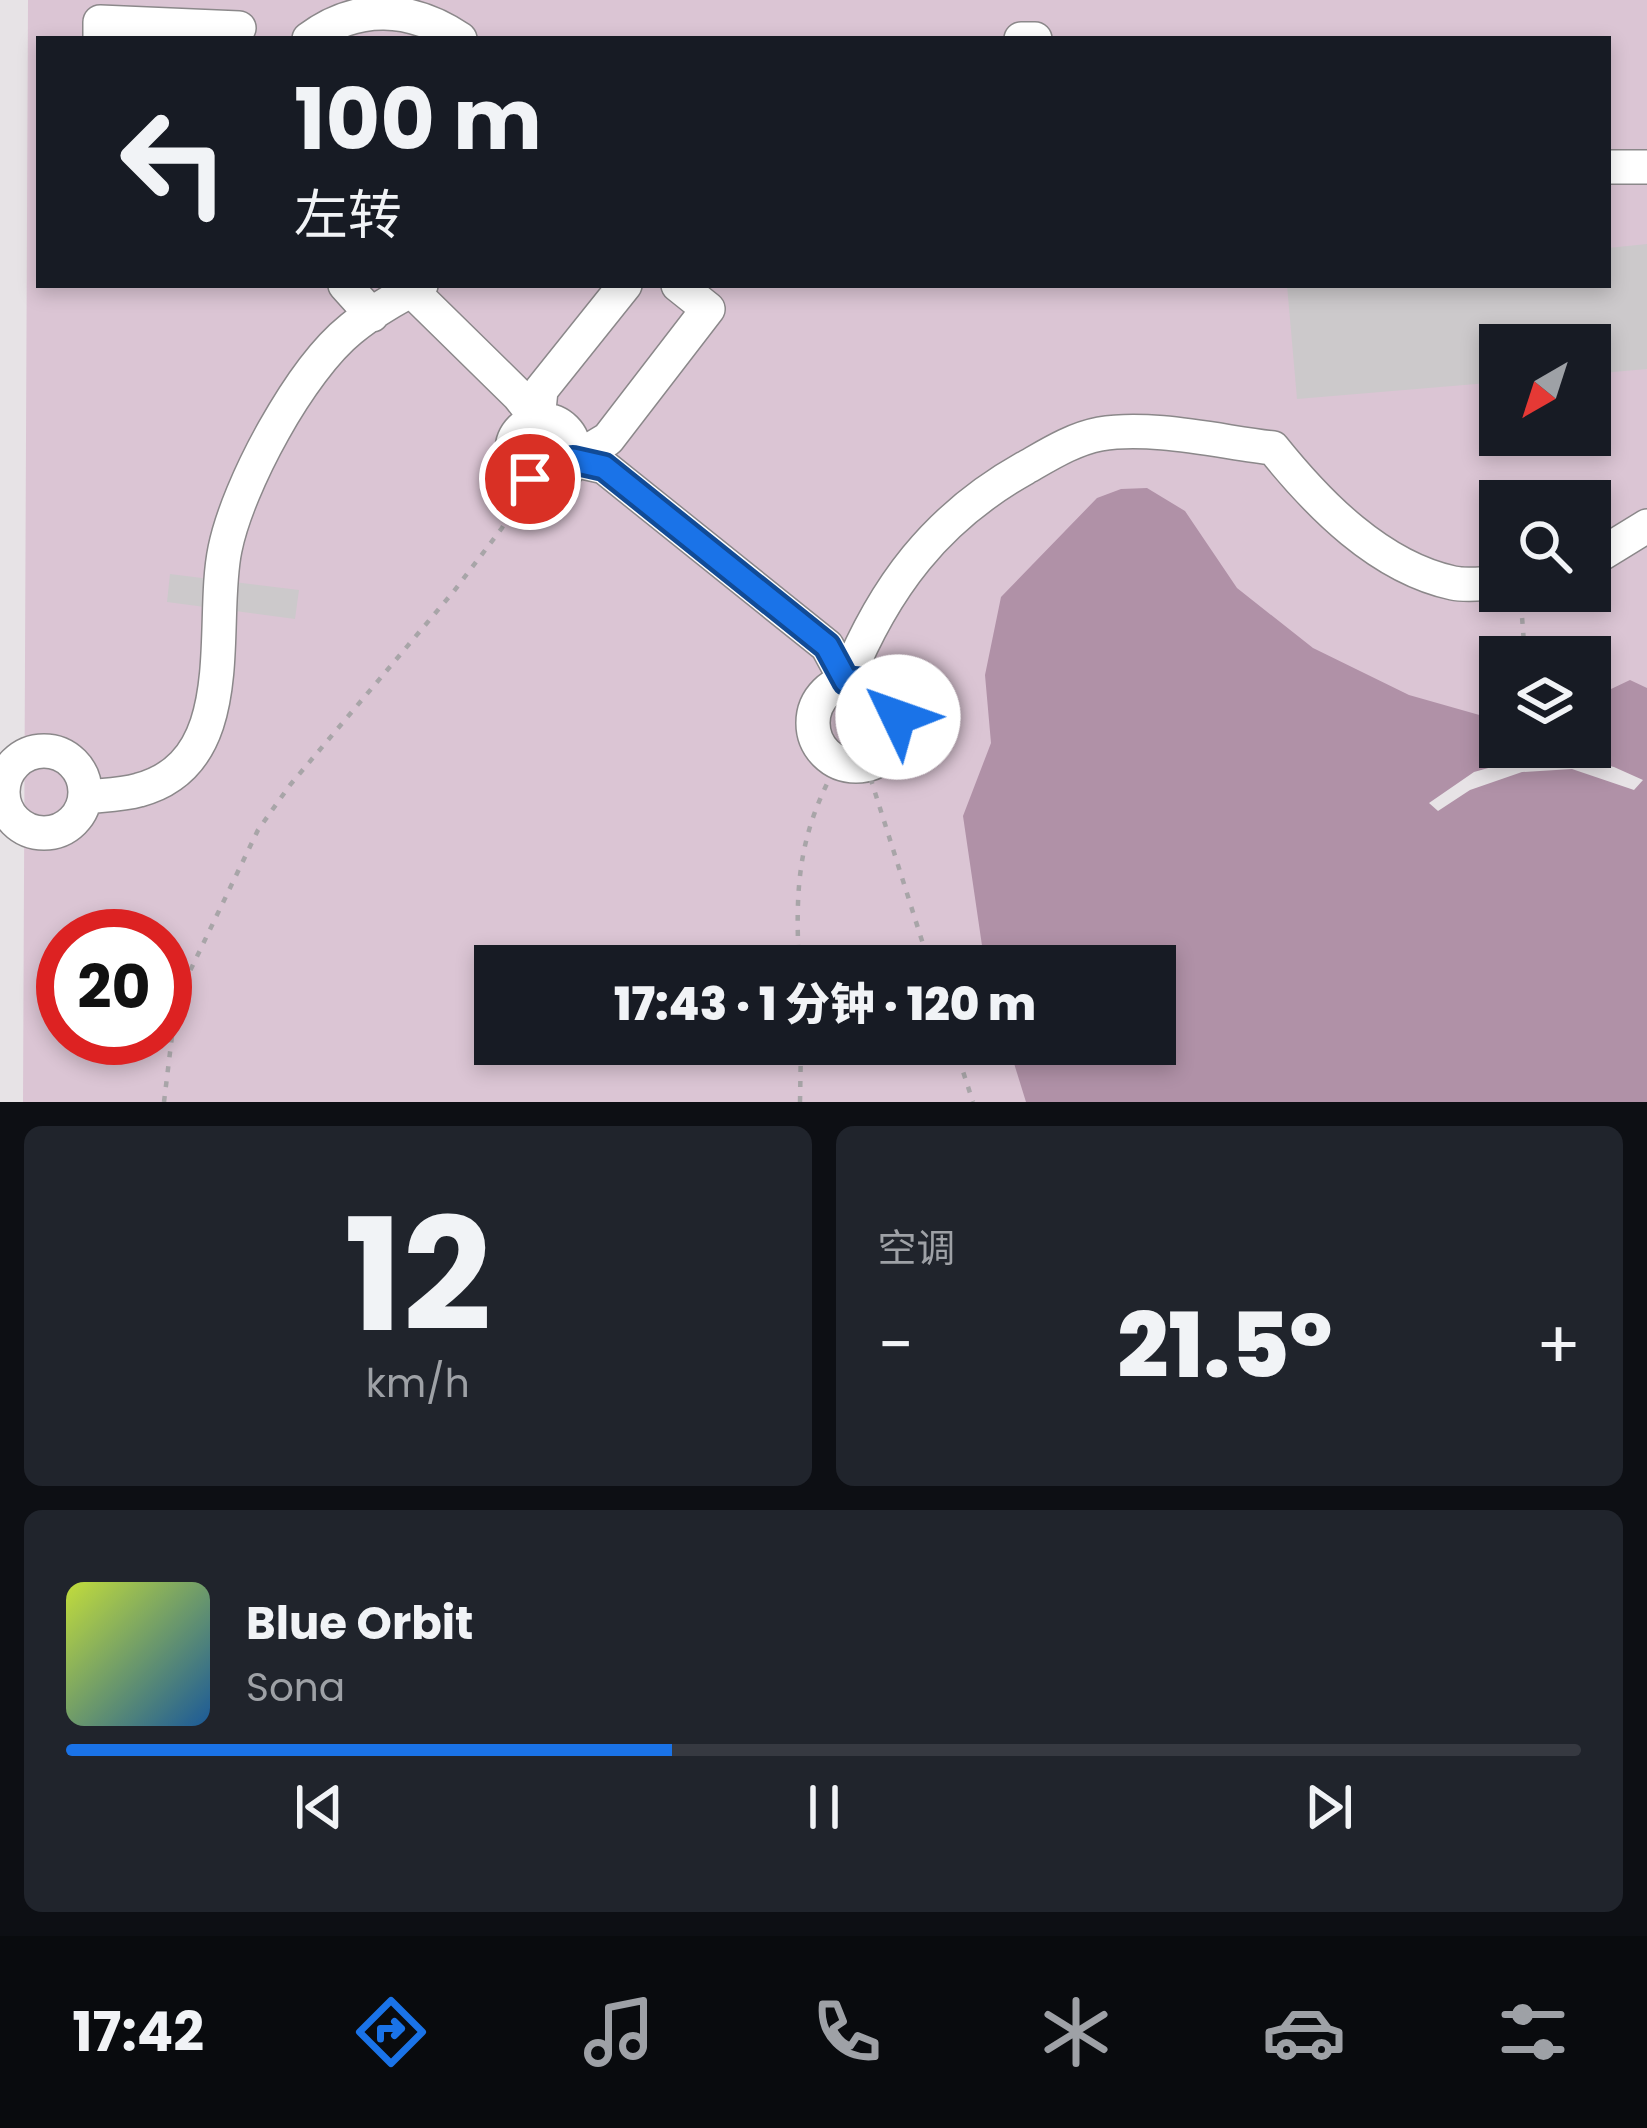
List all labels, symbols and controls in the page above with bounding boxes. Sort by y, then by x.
text: 100 m [294,61,542,178]
icon: left [96,84,252,240]
text: 左转 [294,177,402,253]
north arrow [1479,324,1611,456]
map controls [1479,324,1611,768]
pin [479,428,581,530]
icon: arrive [497,446,563,512]
button: search [1479,480,1611,612]
button: layers [1479,636,1611,768]
position arrow [835,654,961,780]
speed limit sign: 20 [36,909,192,1065]
text: 17:43 · 1 分钟 · 120 m [614,973,1036,1036]
text: 12 [344,1166,492,1385]
text: 空调 [878,1221,956,1276]
text: 21.5° [1117,1282,1333,1409]
text: − [878,1299,914,1391]
text: + [1536,1299,1581,1391]
text: km/h [366,1356,470,1411]
text: Blue Orbit [246,1592,473,1655]
text: Sona [246,1660,345,1715]
icon: previous [286,1774,352,1840]
icon: pause [791,1774,857,1840]
icon: next [1296,1774,1362,1840]
icon: directions [349,1990,433,2074]
icon: music [577,1990,661,2074]
icon: phone [805,1990,889,2074]
icon: climate [1034,1990,1118,2074]
icon: car [1262,1990,1346,2074]
icon: filters [1491,1990,1575,2074]
text: 17:42 [72,1994,204,2070]

